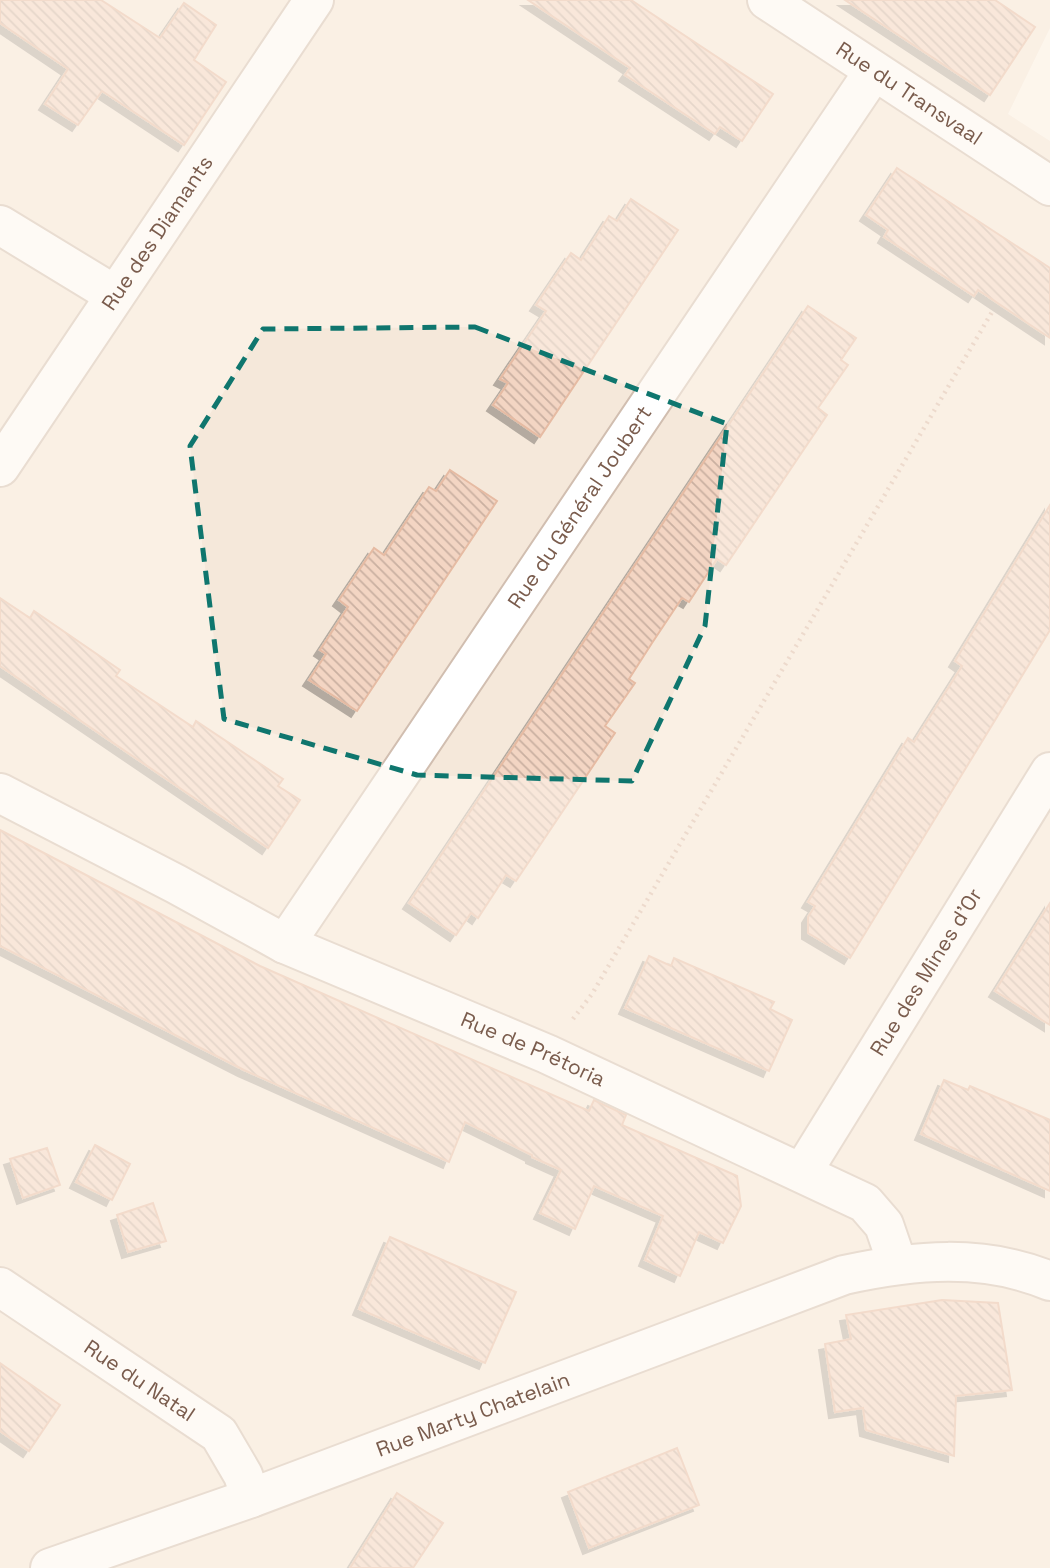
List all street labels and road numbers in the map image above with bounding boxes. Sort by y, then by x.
street label: Rue du Transvaal [831,35,988,151]
street label: Rue des Diamants [95,150,219,315]
street label: Rue du Général Joubert [501,400,657,613]
street label: Rue des Mines d'Or [864,883,988,1061]
street label: Rue de Prétoria [457,1005,610,1092]
street label: Rue du Natal [79,1333,200,1427]
street label: Rue Marty Chatelain [372,1365,573,1463]

